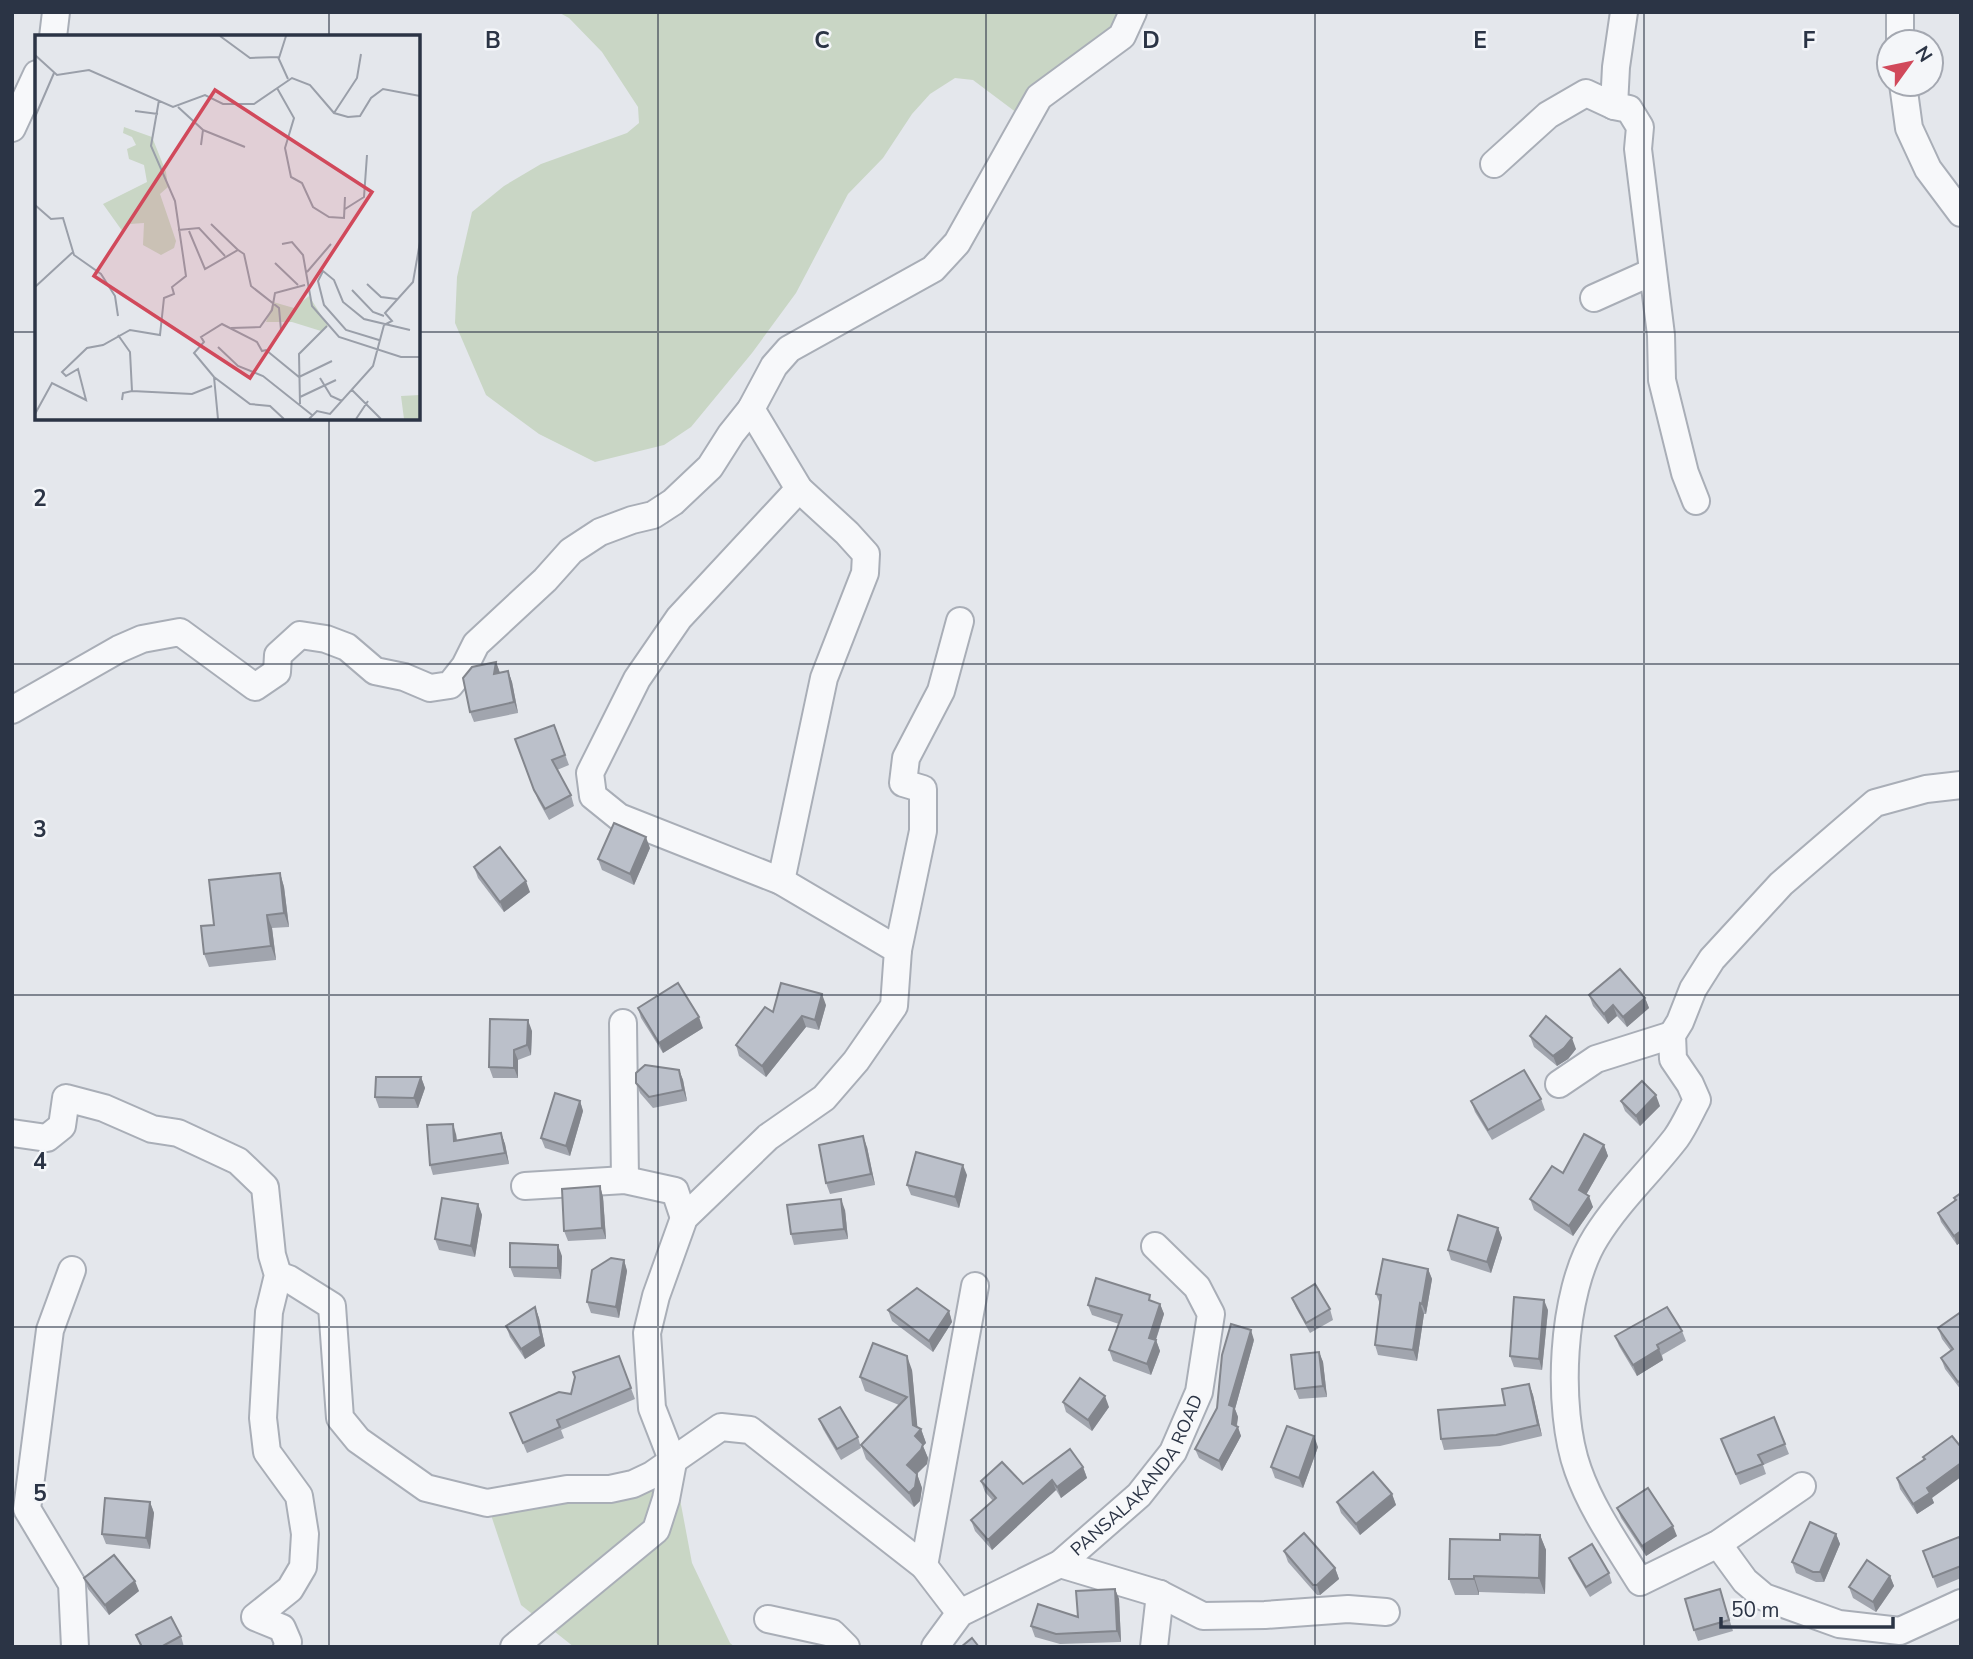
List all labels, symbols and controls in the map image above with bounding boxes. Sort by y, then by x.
text: B [485,25,501,56]
text: C [814,25,830,56]
text: D [1142,25,1160,56]
text: E [1473,25,1487,56]
text: F [1803,25,1816,56]
north arrow [1875,28,1945,98]
inset map [35,35,420,420]
text: N [1909,41,1938,67]
text: 2 [33,483,47,514]
text: 3 [33,814,47,845]
text: 4 [33,1146,47,1177]
street label: PANSALAKANDA ROAD [1065,1391,1208,1561]
text: 5 [33,1478,47,1509]
scale bar [1721,1586,1892,1630]
text: 50 m [1731,1596,1780,1624]

